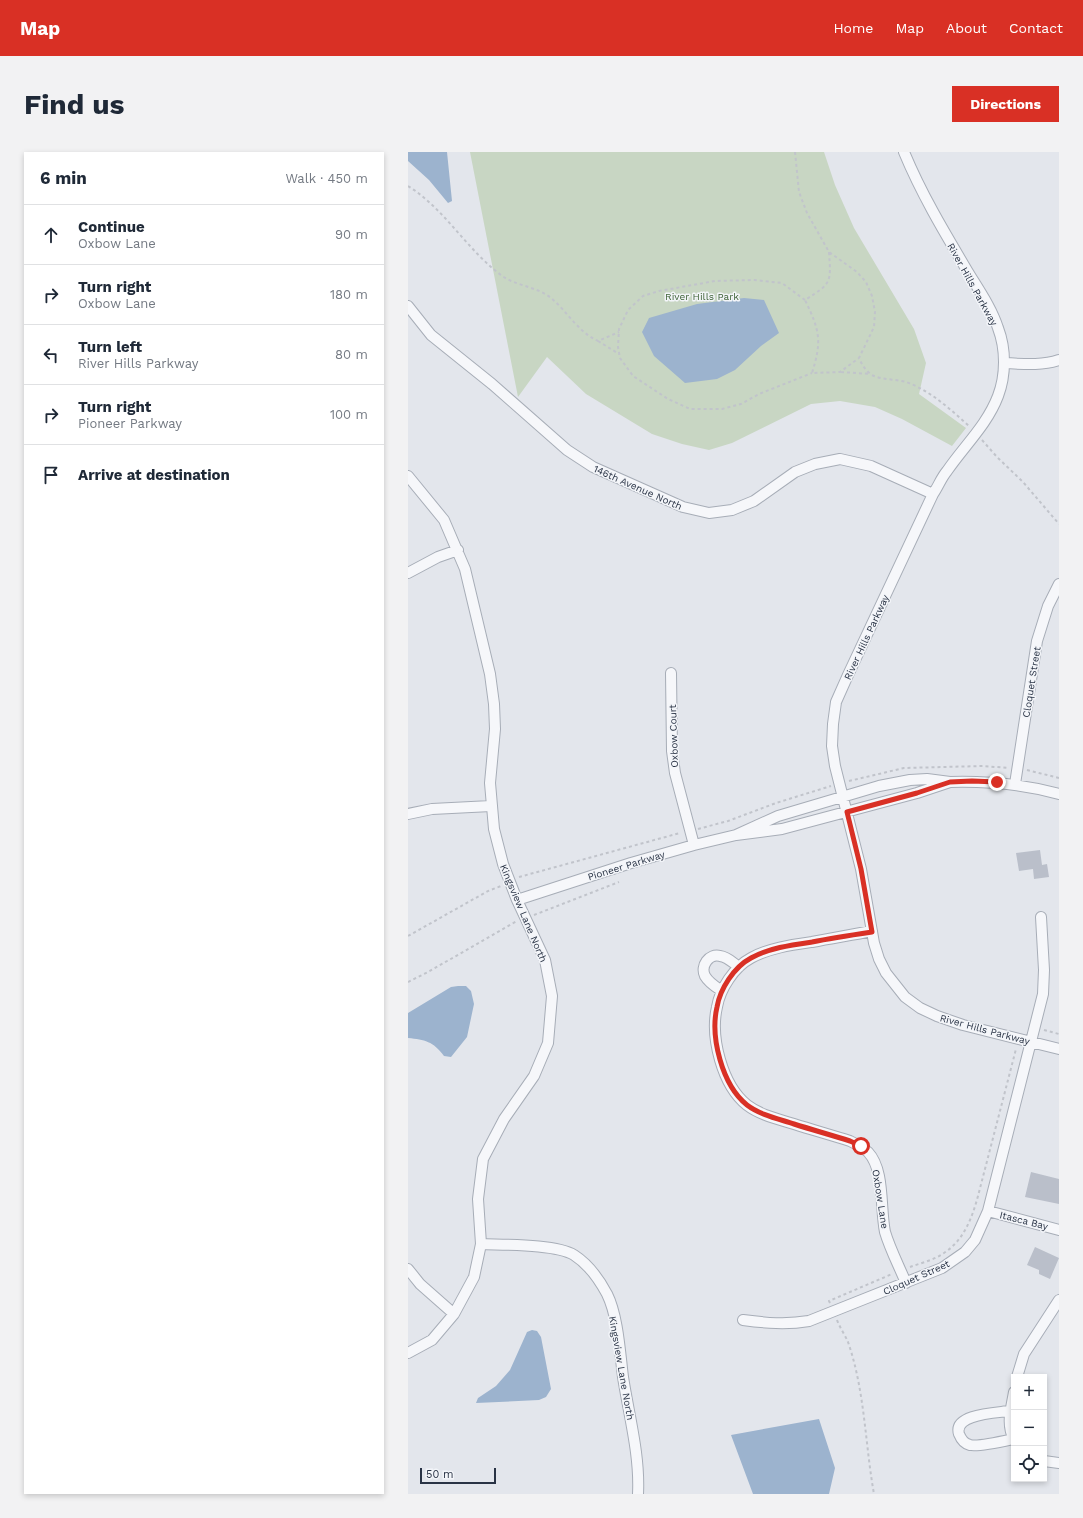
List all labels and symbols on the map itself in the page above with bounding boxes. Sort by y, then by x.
street label: River Hills Parkway [945,241,1000,328]
park label: River Hills Park [665,291,739,302]
street label: 146th Avenue North [592,463,684,512]
street label: River Hills Parkway [842,592,891,681]
street label: Cloquet Street [1020,645,1043,718]
street label: Oxbow Court [667,703,680,768]
route end [988,773,1006,791]
street label: Pioneer Parkway [586,848,667,882]
street label: Kingsview Lane North [498,863,549,964]
street label: River Hills Parkway [939,1012,1032,1047]
route start [852,1137,870,1155]
street label: Oxbow Lane [870,1169,891,1230]
street label: Itasca Bay [998,1209,1050,1232]
street label: Cloquet Street [881,1258,952,1297]
street label: Kingsview Lane North [607,1315,636,1421]
scale bar [420,1466,496,1485]

